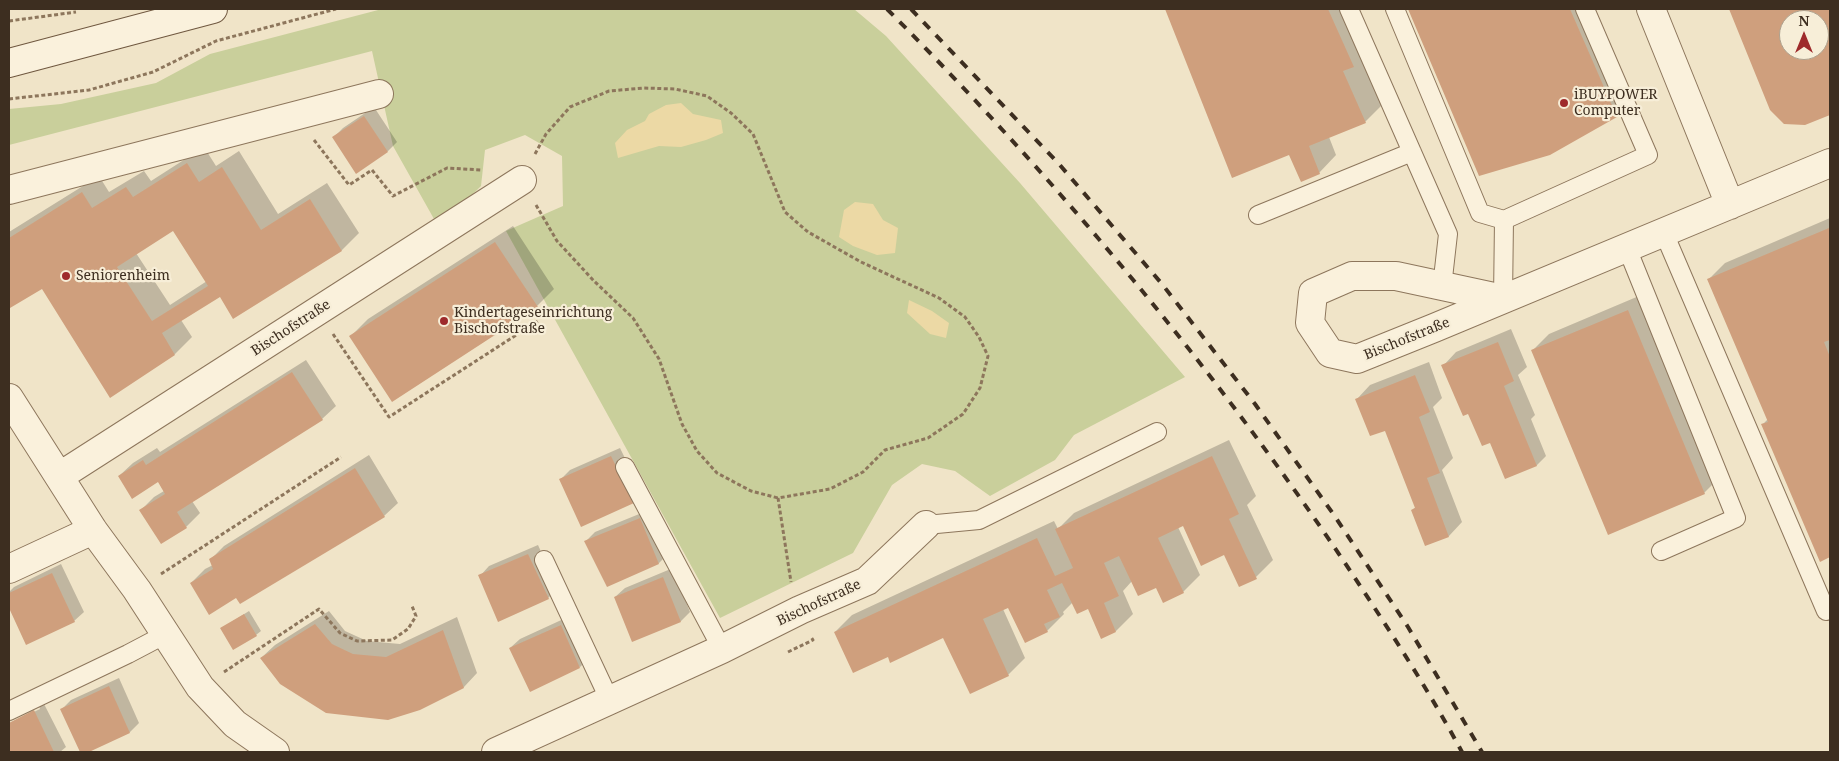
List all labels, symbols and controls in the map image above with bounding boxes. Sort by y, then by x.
north arrow [1779,10,1829,60]
text: N [1798,11,1810,30]
place label: iBUYPOWER Computer [1574,87,1658,120]
marker: iBUYPOWER Computer [1558,97,1570,109]
place label: Seniorenheim [76,268,170,284]
marker: Seniorenheim [60,270,72,282]
street label: Bischofstraße [248,296,334,360]
place label: Kindertageseinrichtung Bischofstraße [454,305,612,338]
street label: Bischofstraße [1362,314,1452,364]
marker: Kindertageseinrichtung Bischofstraße [438,315,450,327]
street label: Bischofstraße [774,576,864,630]

